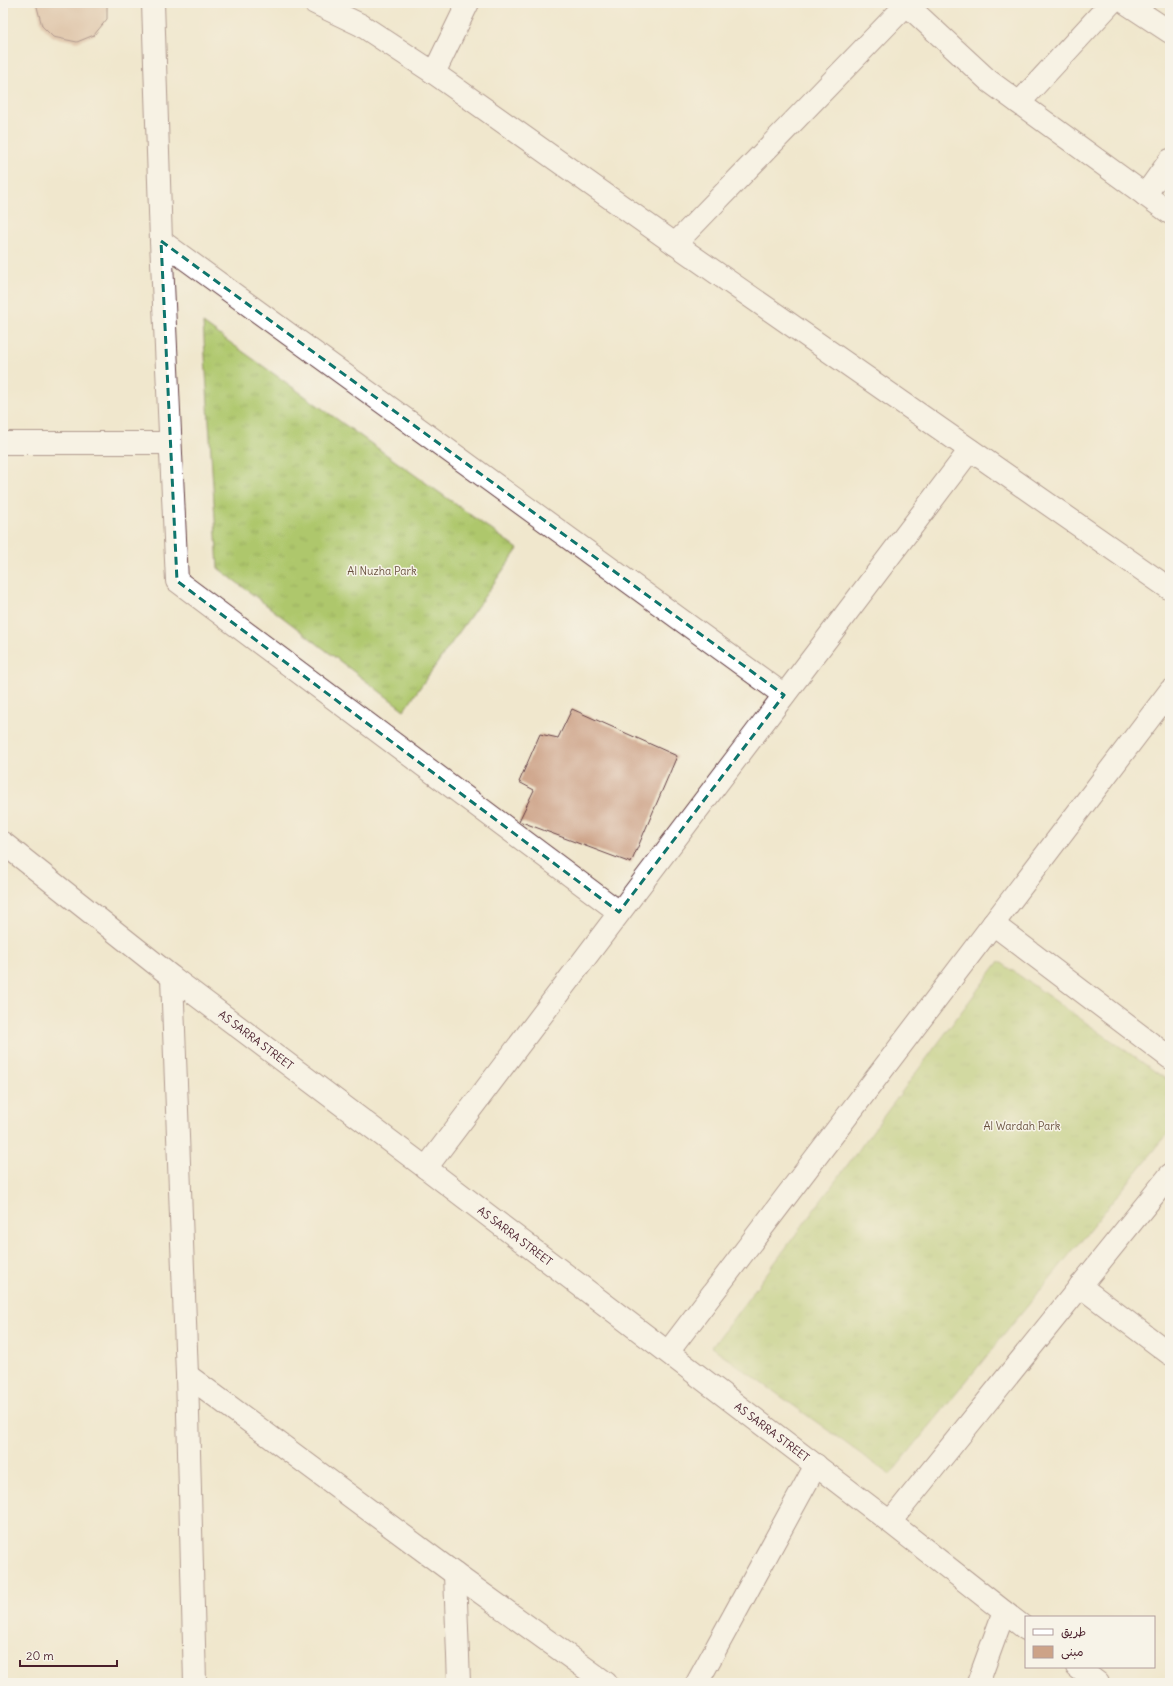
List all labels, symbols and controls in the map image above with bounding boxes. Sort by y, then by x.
park label: Al Nuzha Park [347,564,417,578]
street label: AS SARRA STREET [216,1007,296,1073]
park label: Al Wardah Park [984,1119,1061,1133]
street label: AS SARRA STREET [475,1203,555,1269]
street label: AS SARRA STREET [732,1399,812,1465]
legend [1025,1616,1155,1668]
text: طريق [1061,1624,1086,1639]
scale bar [20,1642,117,1668]
text: مبنى [1061,1644,1084,1660]
text: 20 m [26,1648,54,1663]

